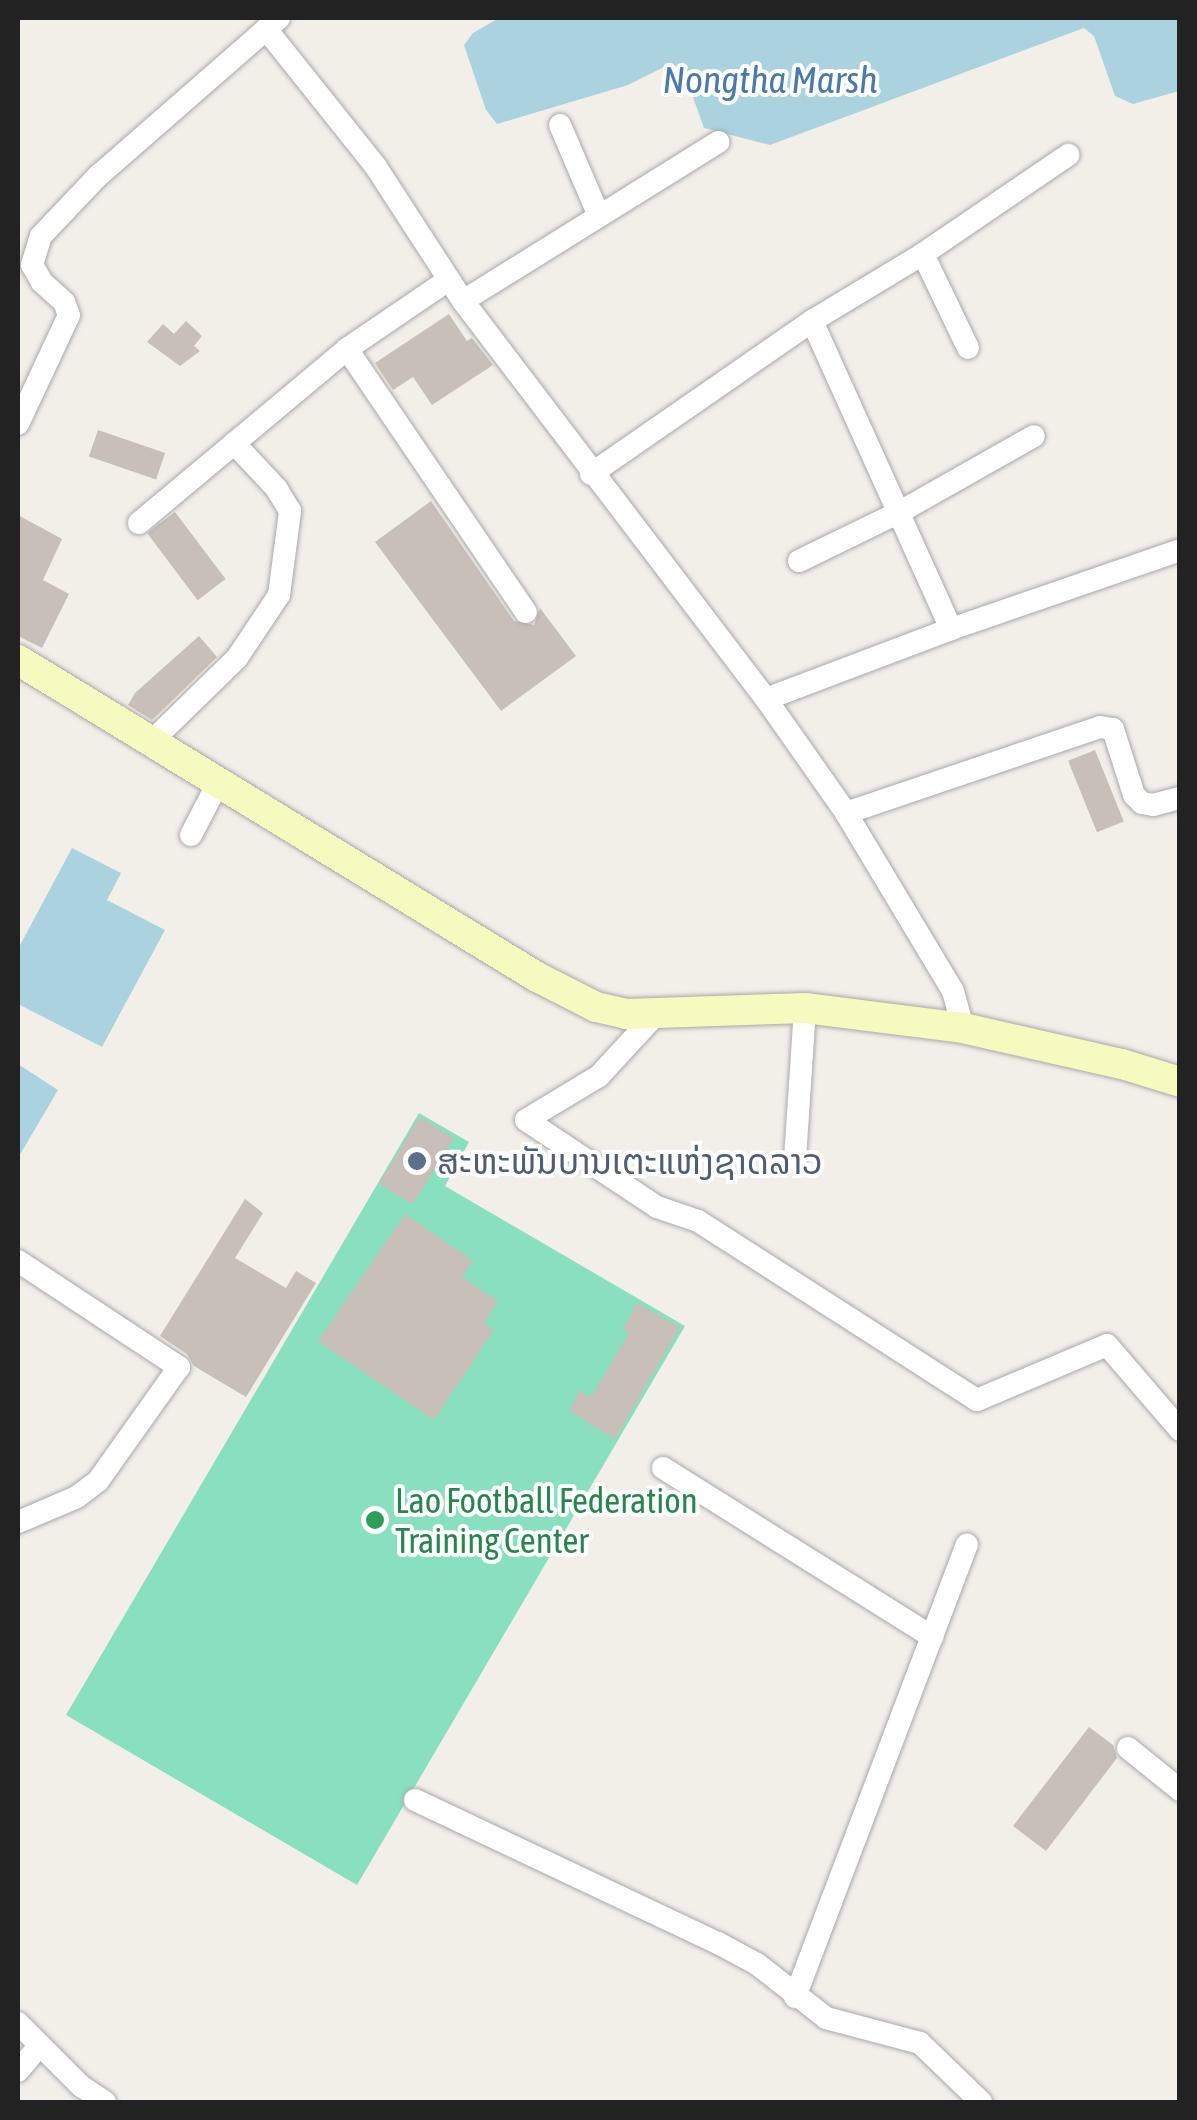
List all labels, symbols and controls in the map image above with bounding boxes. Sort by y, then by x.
water label: Nongtha Marsh [662,57,878,103]
place label: ສະຫະພັນບານເຕະແຫ່ງຊາດລາວ [437,1140,823,1182]
marker: ສະຫະພັນບານເຕະແຫ່ງຊາດລາວ [406,1150,428,1172]
place label: Lao Football Federation Training Center [395,1479,698,1561]
marker: Lao Football Federation Training Center [364,1509,386,1531]

